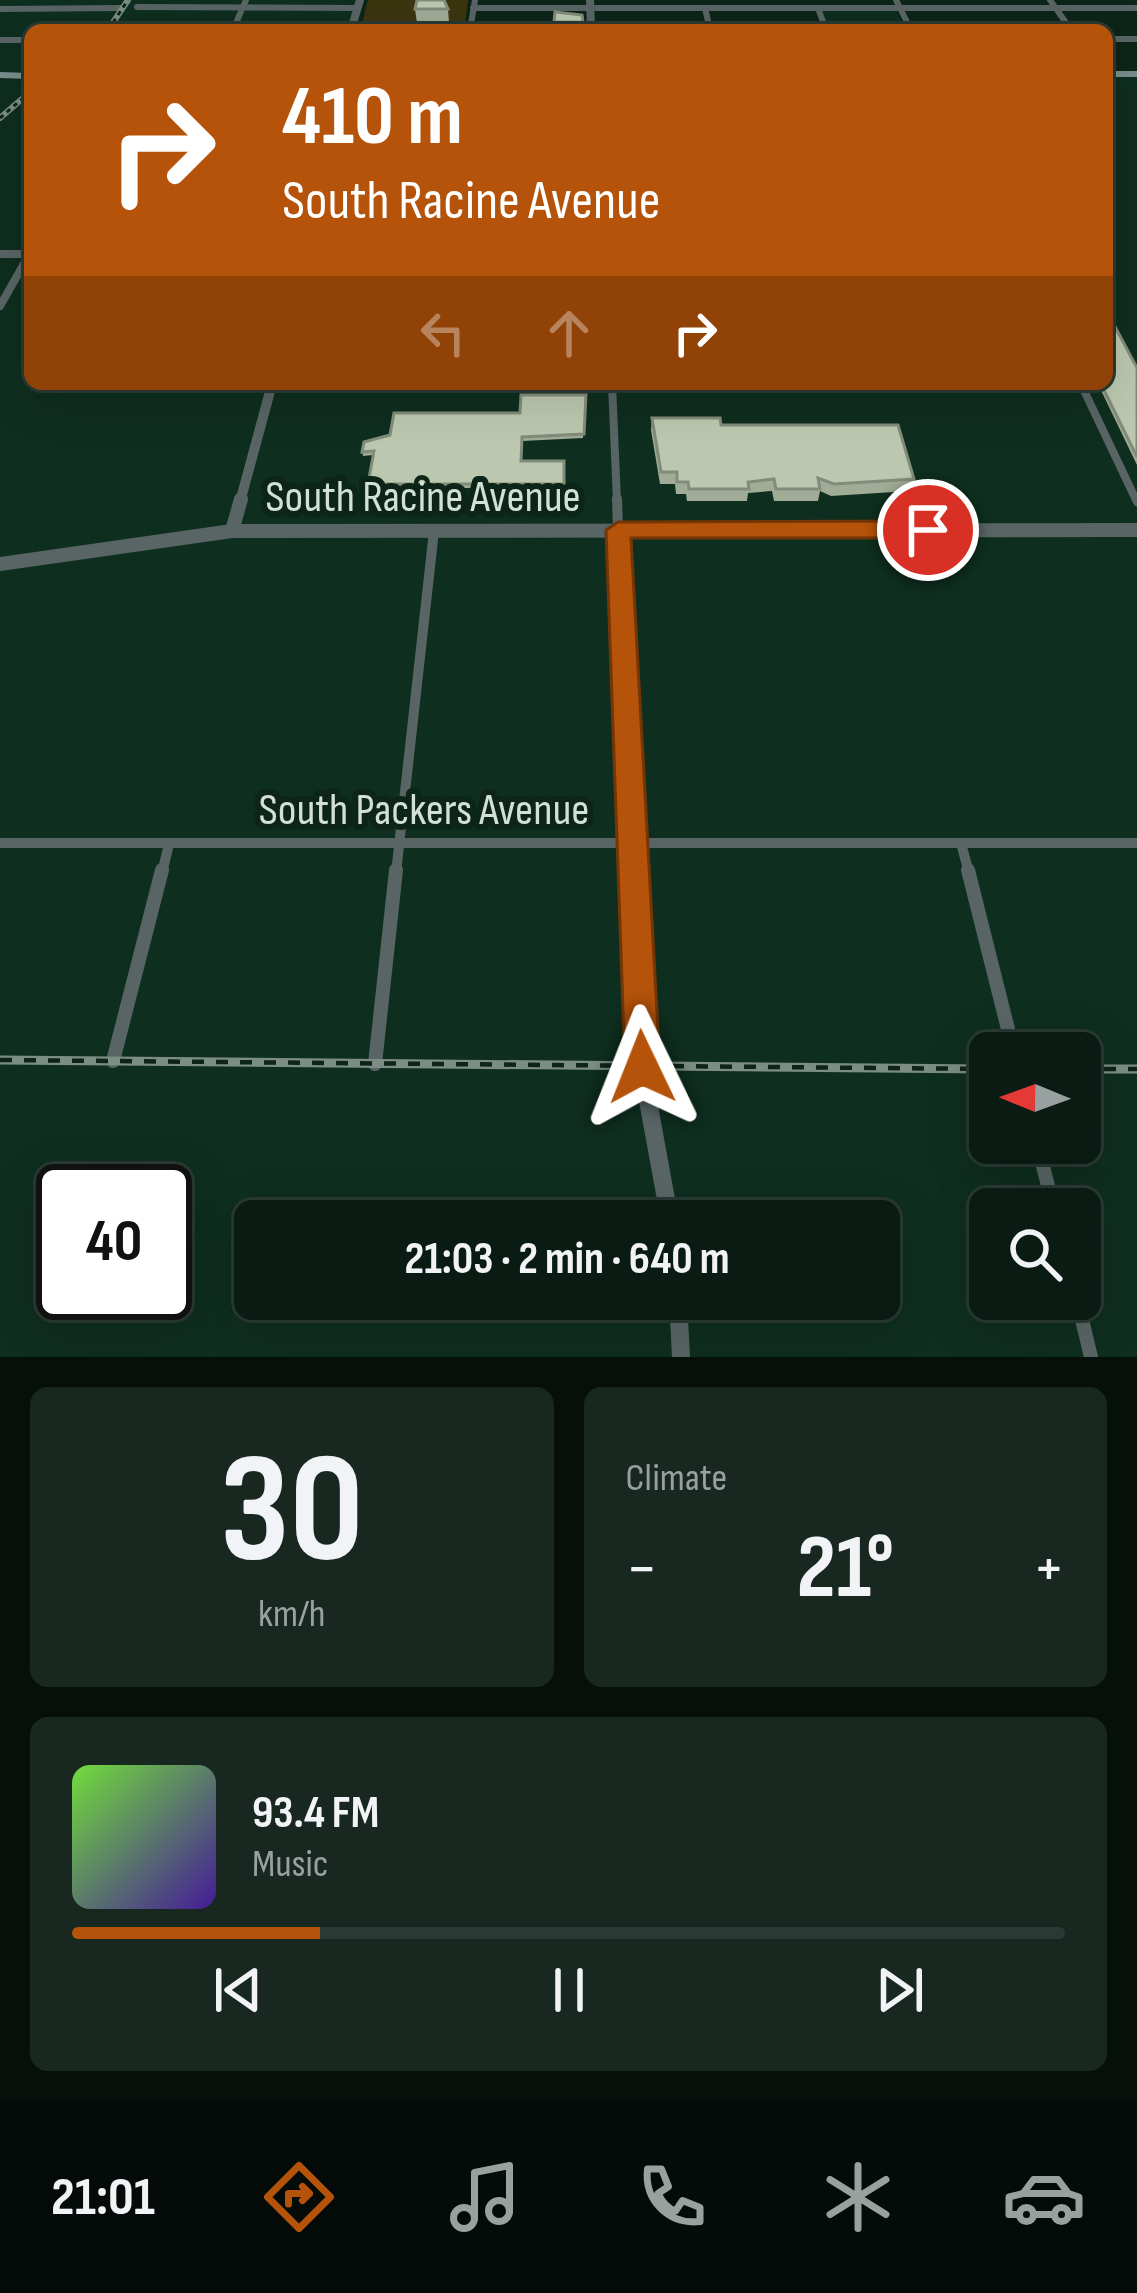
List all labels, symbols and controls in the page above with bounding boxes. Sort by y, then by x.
text: 410 m [282,67,463,168]
icon: right [84,72,240,228]
text: South Racine Avenue [282,169,660,234]
icon: left [410,300,476,366]
icon: ahead [536,300,602,366]
icon: right [662,300,728,366]
street label: South Racine Avenue [265,470,581,525]
pin [877,479,979,581]
icon: arrive [895,497,961,563]
street label: South Packers Avenue [259,783,589,838]
position arrow [579,1004,705,1130]
north arrow [969,1032,1101,1164]
map controls [969,1032,1101,1320]
speed limit sign: 40 [36,1164,192,1320]
button: search [969,1188,1101,1320]
text: 21:03 · 2 min · 640 m [404,1232,730,1287]
text: 30 [220,1419,364,1606]
text: Climate [626,1455,727,1502]
text: 21° [796,1515,894,1623]
text: − [626,1530,658,1609]
text: + [1033,1530,1065,1609]
text: km/h [258,1591,325,1638]
text: 93.4 FM [252,1786,379,1841]
text: Music [252,1841,328,1888]
icon: previous [205,1957,271,2023]
icon: pause [536,1957,602,2023]
icon: next [867,1957,933,2023]
icon: directions [257,2155,341,2239]
icon: music [443,2155,527,2239]
icon: phone [630,2155,714,2239]
icon: climate [816,2155,900,2239]
icon: car [1002,2155,1086,2239]
text: 21:01 [51,2165,155,2230]

